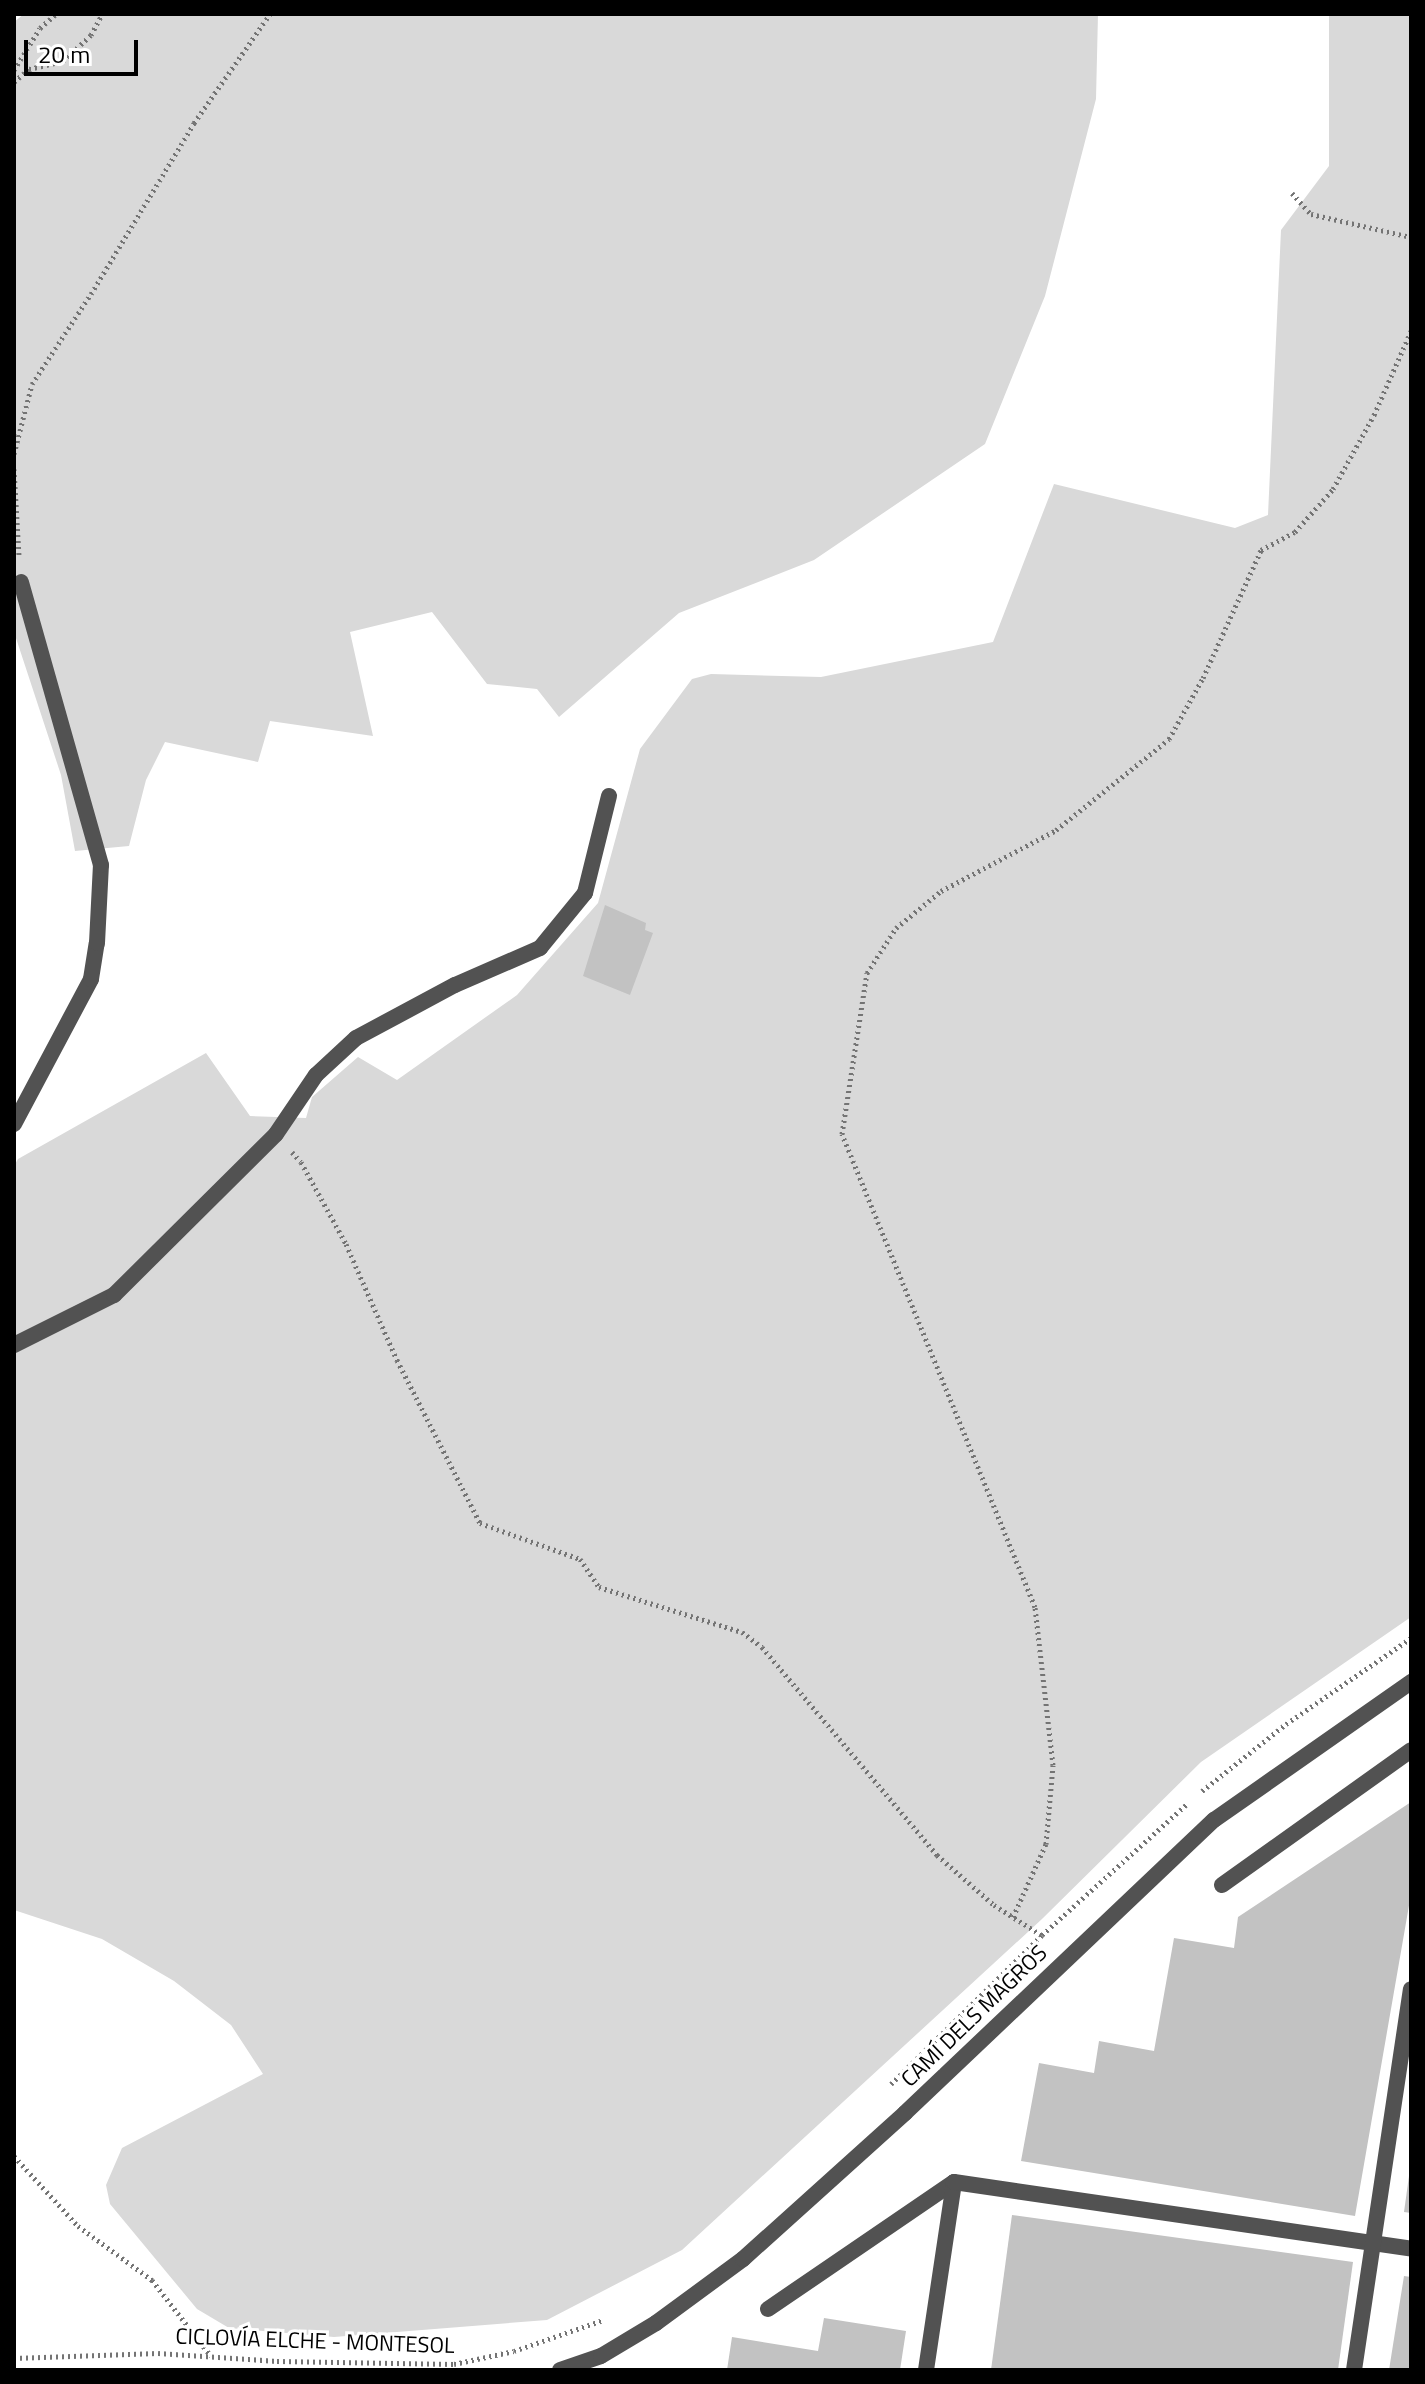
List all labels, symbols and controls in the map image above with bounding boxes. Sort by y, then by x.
scale bar [28,24,142,74]
text: 20 m [38,36,90,72]
street label: CAMÍ DELS MAGROS [896,1940,1052,2092]
street label: CICLOVÍA ELCHE - MONTESOL [175,2323,455,2359]

